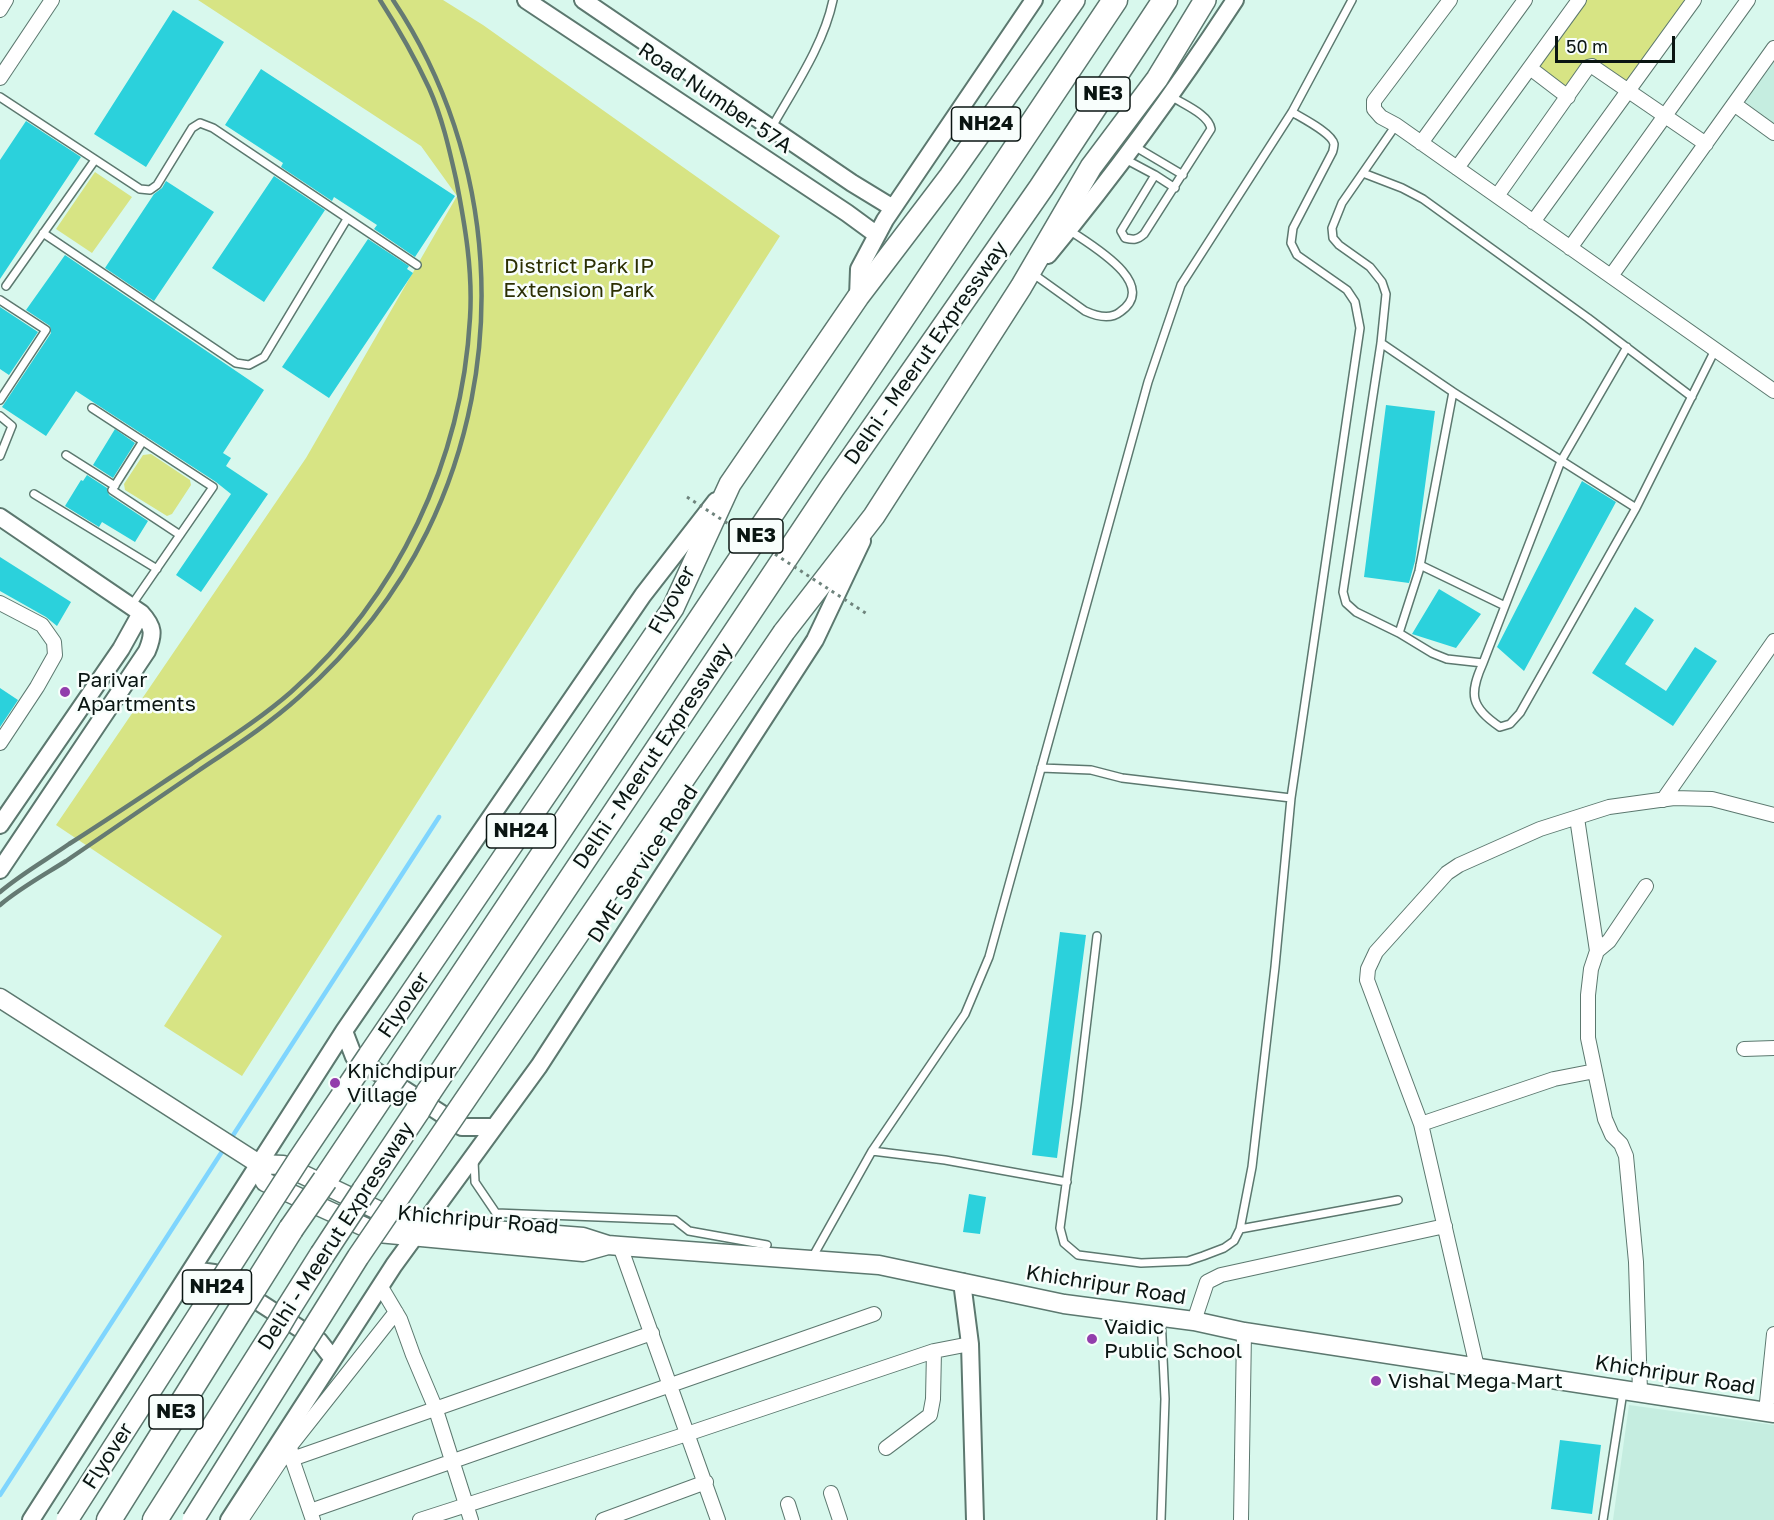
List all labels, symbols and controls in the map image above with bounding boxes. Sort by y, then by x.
scale bar [1558,24,1678,62]
text: 50 m [1566,35,1608,57]
street label: Road Number 57A [633,37,797,159]
road number: NE3 [1076,77,1130,111]
road number: NH24 [952,107,1020,141]
street label: Delhi - Meerut Expressway [839,236,1013,470]
park label: District Park IP Extension Park [503,253,655,303]
road number: NE3 [729,519,783,553]
street label: Flyover [643,562,701,638]
street label: Delhi - Meerut Expressway [568,638,738,874]
place label: Parivar Apartments [77,667,196,717]
marker: Parivar Apartments [58,685,72,699]
street label: DME Service Road [583,780,703,948]
road number: NH24 [486,814,556,848]
street label: Flyover [373,967,435,1043]
place label: Khichdipur Village [347,1058,457,1108]
marker: Khichdipur Village [328,1076,342,1090]
street label: Delhi - Meerut Expressway [253,1117,419,1355]
street label: Khichripur Road [396,1200,560,1240]
street label: Khichripur Road [1024,1260,1188,1310]
road number: NH24 [182,1270,252,1304]
place label: Vaidic Public School [1104,1314,1242,1364]
marker: Vaidic Public School [1085,1332,1099,1346]
street label: Khichripur Road [1593,1350,1757,1400]
place label: Vishal Mega Mart [1388,1368,1563,1394]
marker: Vishal Mega Mart [1369,1374,1383,1388]
road number: NE3 [149,1395,203,1429]
street label: Flyover [77,1418,139,1494]

